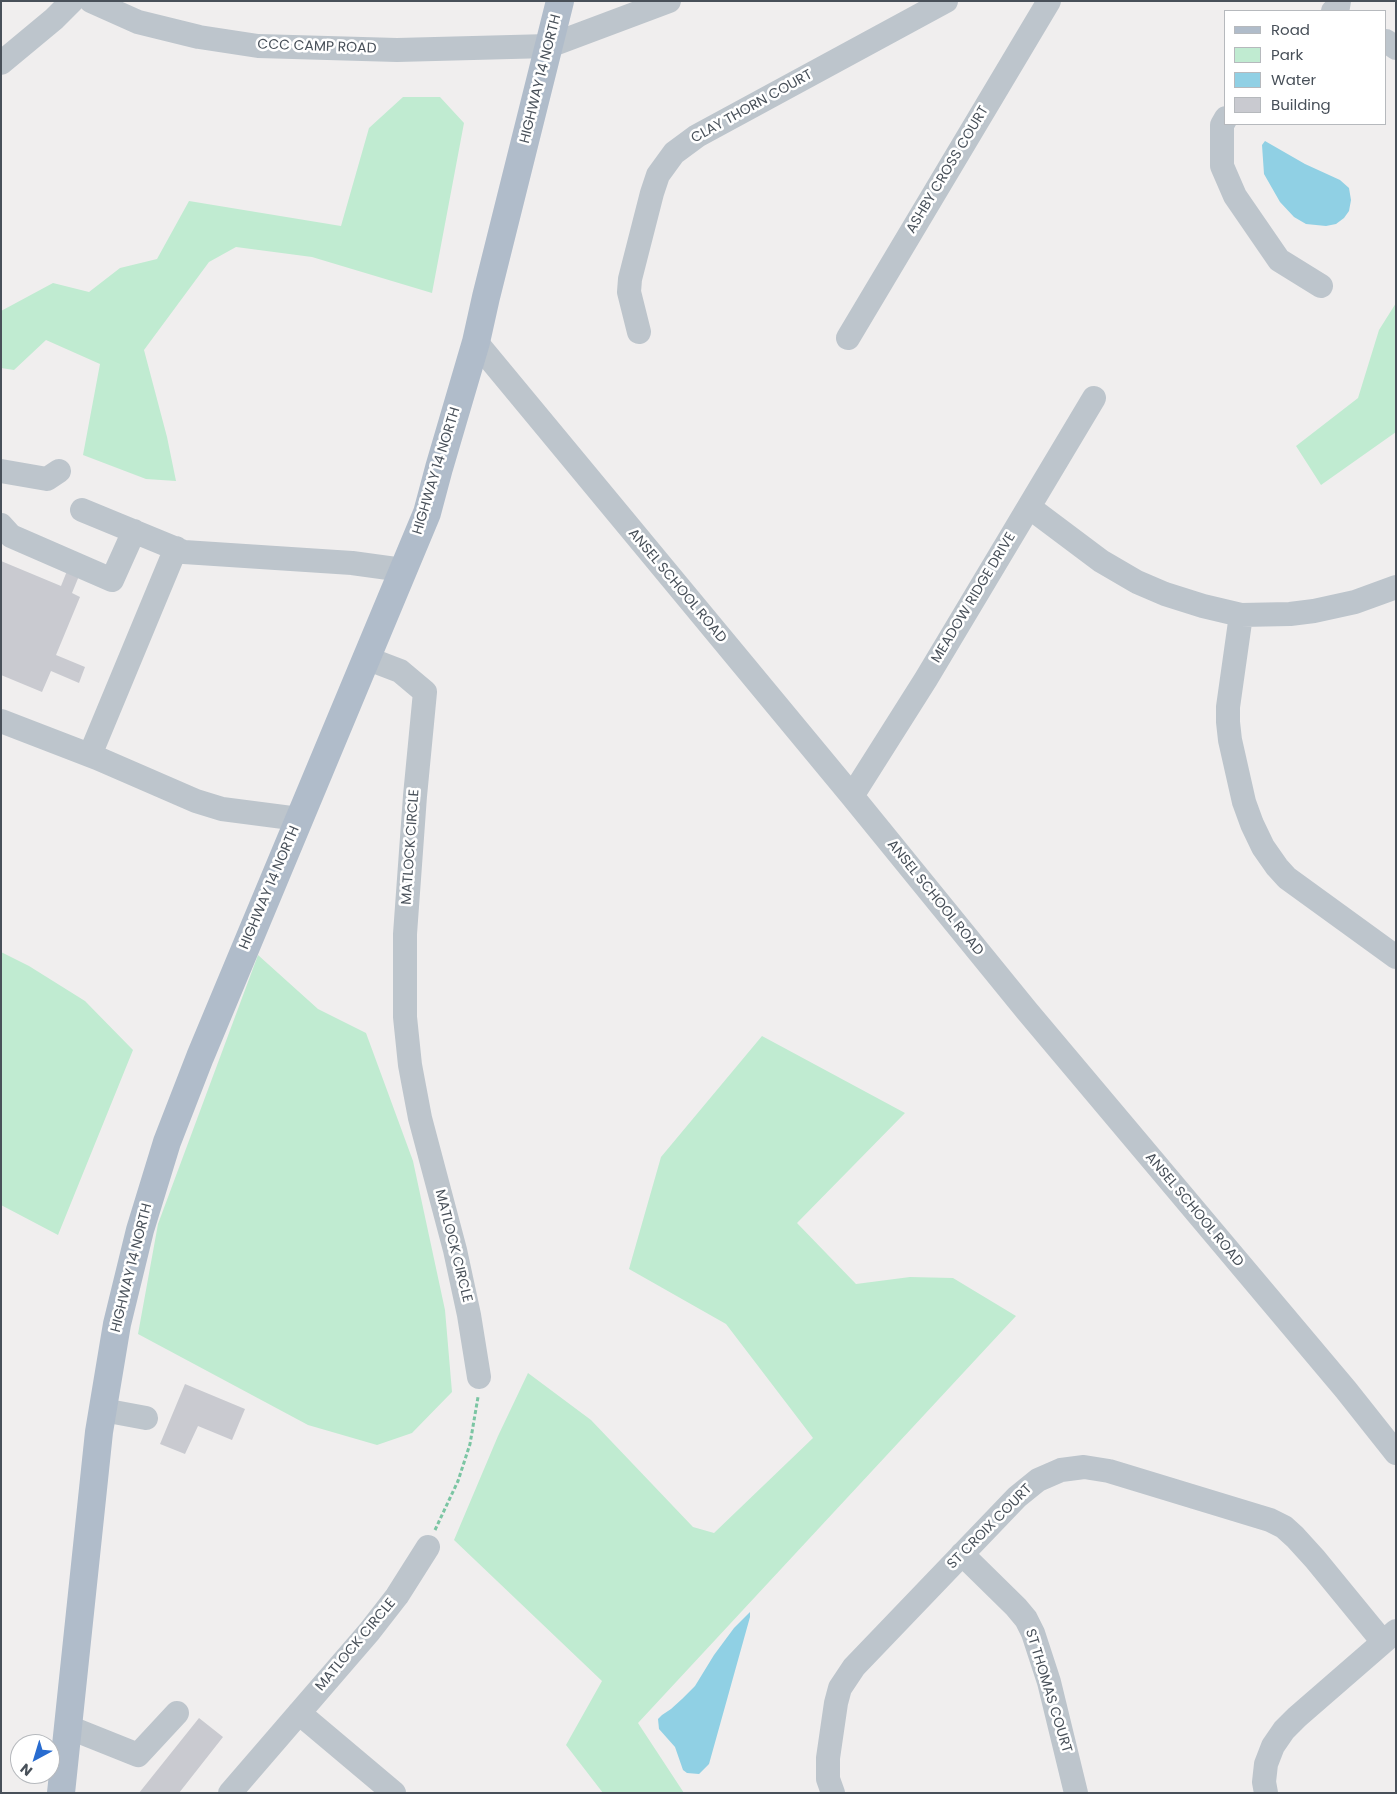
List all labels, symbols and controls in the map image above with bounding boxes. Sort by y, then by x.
legend [1224,10,1387,125]
street label: HIGHWAY 14 NORTH [517,13,565,145]
text: Road [1271,19,1310,40]
street label: CCC CAMP ROAD [257,37,377,57]
text: Park [1271,44,1303,65]
street label: CLAY THORN COURT [688,67,816,147]
text: Water [1271,69,1316,90]
text: Building [1271,94,1331,115]
street label: ASHBY CROSS COURT [903,103,993,237]
street label: HIGHWAY 14 NORTH [410,405,464,537]
street label: ANSEL SCHOOL ROAD [624,526,730,646]
street label: MEADOW RIDGE DRIVE [928,530,1020,666]
street label: MATLOCK CIRCLE [399,789,423,905]
street label: HIGHWAY 14 NORTH [236,824,304,952]
street label: ANSEL SCHOOL ROAD [883,837,987,959]
street label: ANSEL SCHOOL ROAD [1141,1150,1247,1270]
street label: MATLOCK CIRCLE [431,1188,475,1304]
street label: HIGHWAY 14 NORTH [108,1202,156,1334]
street label: ST CROIX COURT [944,1481,1036,1573]
street label: MATLOCK CIRCLE [312,1595,400,1695]
street label: ST THOMAS COURT [1021,1627,1075,1755]
north arrow [10,1734,60,1784]
text: N [16,1759,37,1781]

